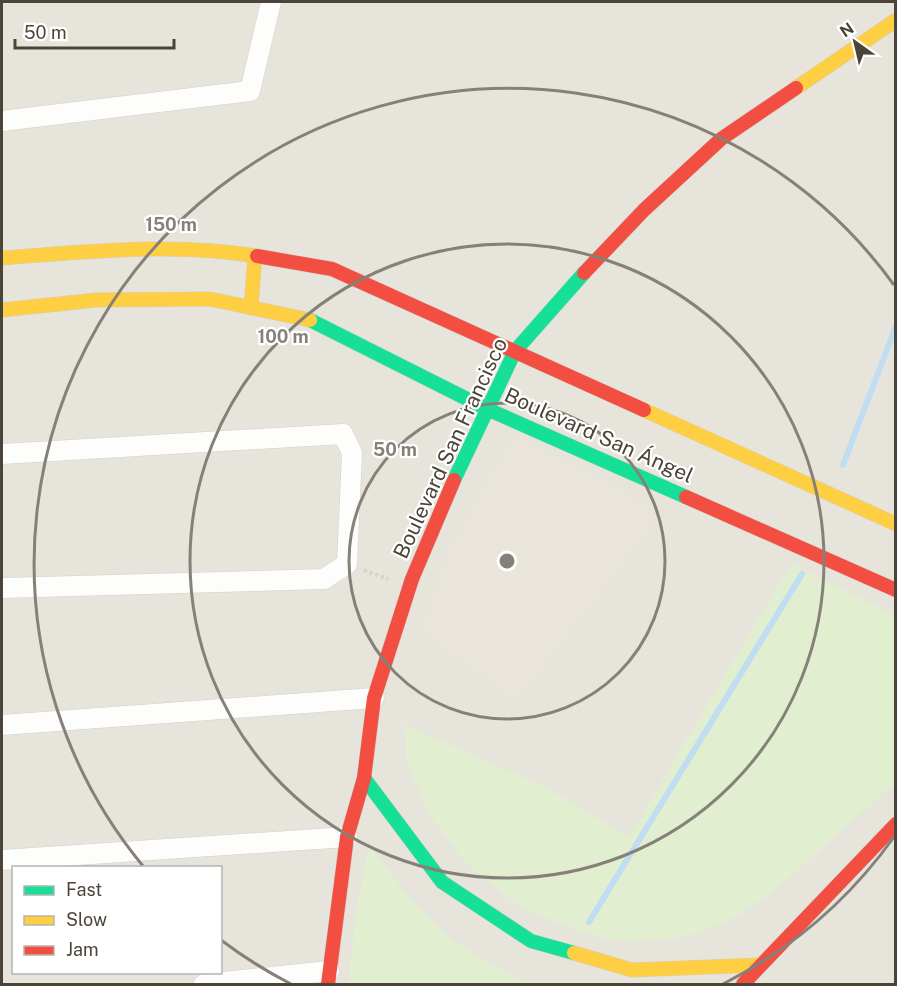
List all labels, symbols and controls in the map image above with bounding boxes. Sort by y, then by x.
scale bar [15,12,174,50]
north arrow [825,12,885,72]
text: N [836,19,857,41]
text: 50 m [24,22,67,43]
text: 150 m [145,214,197,235]
text: 100 m [257,326,309,347]
street label: Boulevard San Francisco [388,334,512,562]
street label: Boulevard San Ángel [501,382,697,488]
text: 50 m [373,439,417,460]
centre of rings [497,551,517,571]
legend [12,866,222,974]
text: Fast [66,879,102,900]
text: Slow [66,909,107,930]
text: Jam [66,939,99,960]

